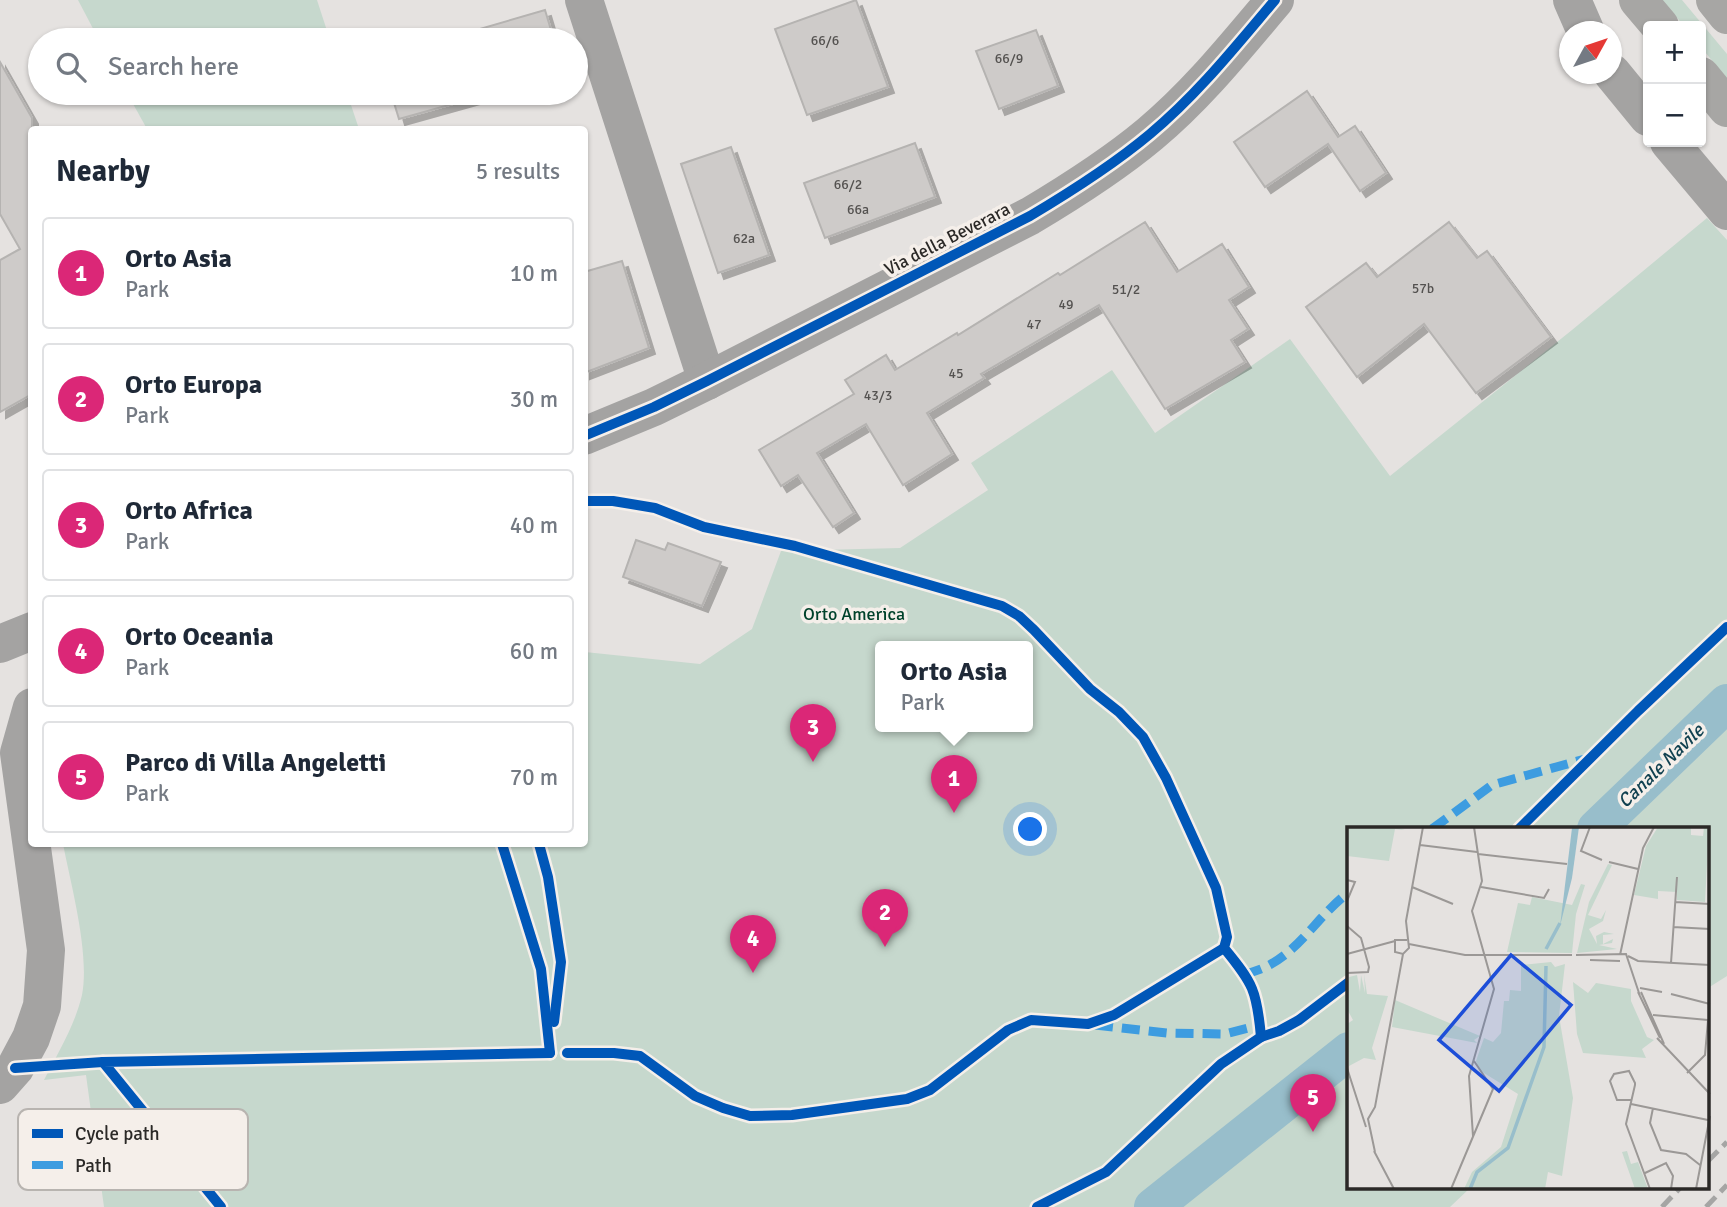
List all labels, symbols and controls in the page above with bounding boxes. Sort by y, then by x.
north arrow [1559,21,1622,84]
map controls [1643,21,1706,147]
button: + [1643,21,1706,84]
search box [28,28,588,105]
house number: 66/6 [811,32,839,49]
icon: search [52,48,90,86]
house number: 66/9 [995,50,1023,67]
text: Search here [108,51,239,83]
button: − [1643,84,1706,147]
text: Nearby [56,153,150,190]
text: 5 results [476,157,560,186]
house number: 66/2 [834,176,862,193]
street label: Via della Beverara [880,198,1014,280]
house number: 66a [847,201,869,218]
house number: 62a [733,230,755,247]
text: Orto Asia [125,243,232,275]
text: 1 [75,259,87,288]
text: 10 m [510,259,558,288]
text: Park [125,275,169,304]
house number: 57b [1412,280,1434,297]
house number: 51/2 [1112,281,1140,298]
house number: 49 [1058,296,1074,313]
house number: 47 [1026,316,1042,333]
house number: 45 [948,365,964,382]
text: Orto Europa [125,369,262,401]
text: 2 [75,385,87,414]
text: 30 m [510,385,558,414]
house number: 43/3 [864,387,892,404]
text: Park [125,401,169,430]
text: Orto Africa [125,495,253,527]
text: 3 [75,511,87,540]
text: 40 m [510,511,558,540]
text: Park [125,527,169,556]
park label: Orto America [803,603,905,625]
text: Orto Oceania [125,621,274,653]
text: 4 [75,637,87,666]
text: 60 m [510,637,558,666]
popup [875,641,1033,732]
text: Park [125,653,169,682]
text: Orto Asia [901,656,1007,688]
text: Park [901,688,945,717]
pin: 3 [790,704,836,762]
water label: Canale Navile [1613,718,1710,813]
text: Parco di Villa Angeletti [125,747,386,779]
pin: 1 [931,755,977,813]
text: 5 [75,763,87,792]
text: 70 m [510,763,558,792]
text: Park [125,779,169,808]
your location [1013,812,1047,846]
inset map [1347,827,1710,1190]
pin: 2 [862,889,908,947]
pin: 4 [730,915,776,973]
pin: 5 [1290,1074,1336,1132]
legend [18,1109,248,1190]
text: Cycle path [75,1122,160,1146]
text: Path [75,1154,112,1178]

